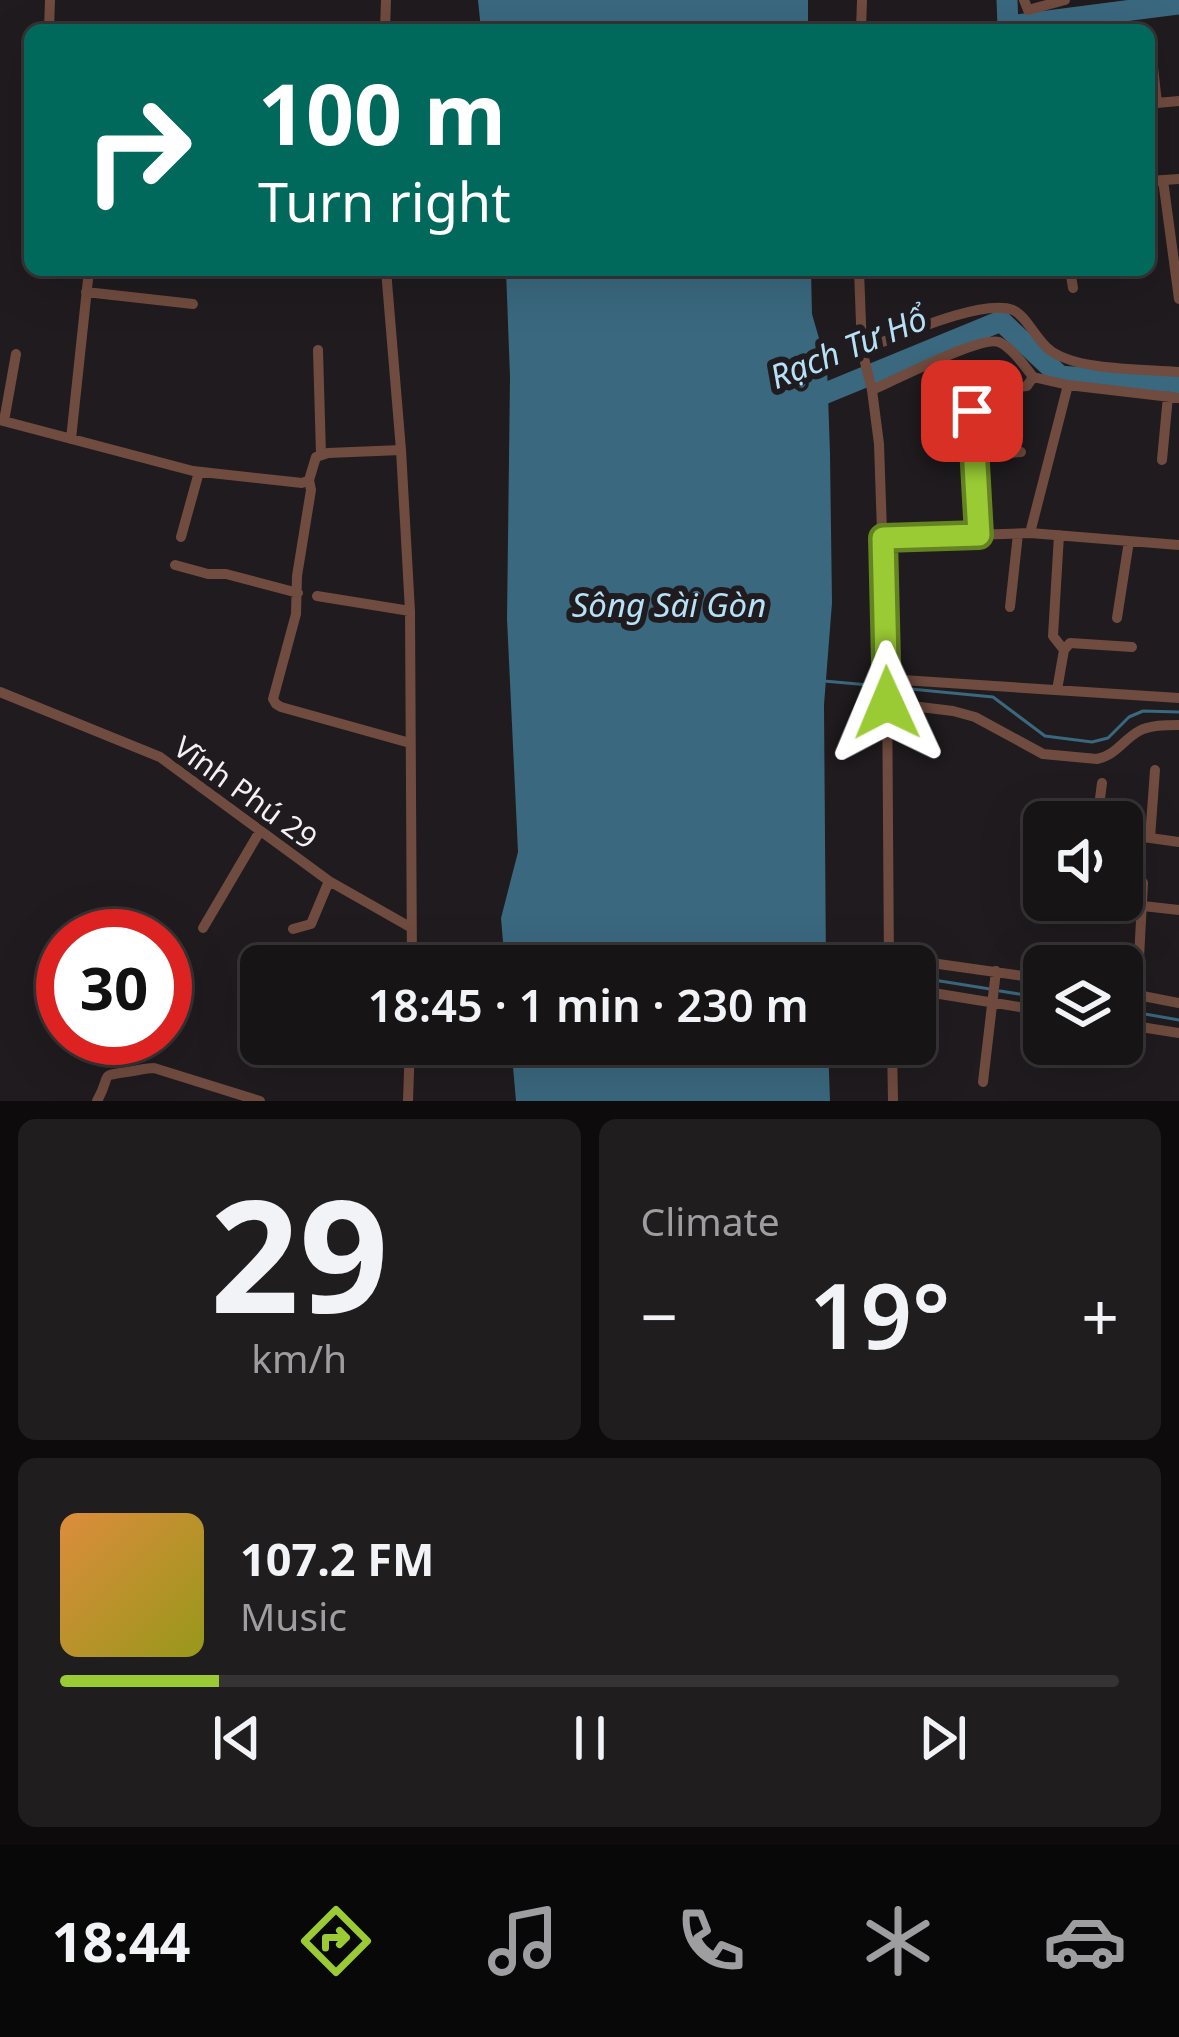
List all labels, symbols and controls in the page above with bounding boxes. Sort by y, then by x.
text: 100 m [258,55,506,170]
icon: right [60,72,216,228]
text: Turn right [258,164,511,238]
water label: Rạch Tư Hổ [763,295,934,399]
pin [921,360,1023,462]
icon: arrive [939,378,1005,444]
water label: Sông Sài Gòn [572,582,766,627]
position arrow [824,640,950,766]
street label: Vĩnh Phú 29 [166,726,326,858]
map controls [1023,801,1143,1065]
button: sound [1023,801,1143,921]
speed limit sign: 30 [36,909,192,1065]
button: layers [1023,945,1143,1065]
text: 18:45 · 1 min · 230 m [367,974,809,1035]
text: 29 [210,1146,388,1359]
text: Climate [641,1194,780,1247]
text: 19° [809,1253,950,1375]
text: − [641,1270,678,1360]
text: + [1081,1270,1119,1360]
text: km/h [251,1331,347,1384]
text: 107.2 FM [240,1528,434,1589]
text: Music [240,1589,347,1642]
icon: previous [204,1705,270,1771]
icon: pause [557,1705,623,1771]
icon: next [910,1705,976,1771]
icon: directions [294,1899,378,1983]
icon: music [481,1899,565,1983]
icon: phone [669,1899,753,1983]
icon: climate [856,1899,940,1983]
icon: car [1043,1899,1127,1983]
text: 18:44 [52,1904,190,1978]

